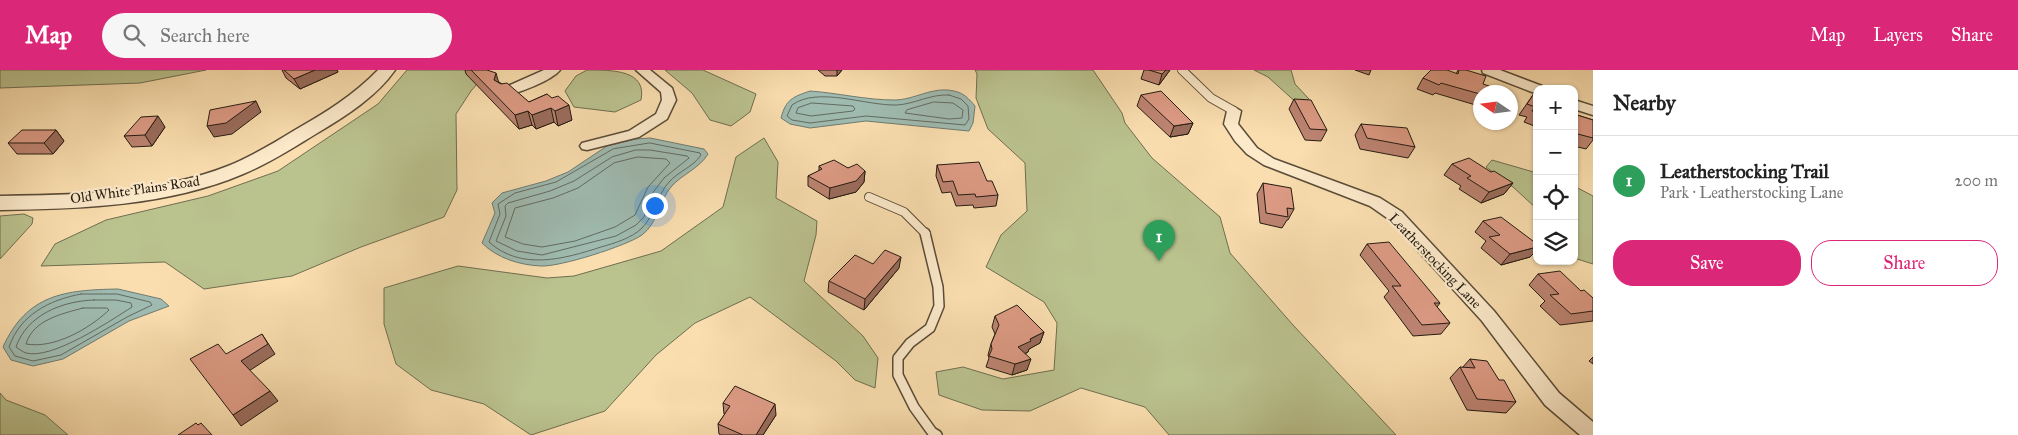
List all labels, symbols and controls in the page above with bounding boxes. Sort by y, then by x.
search box [102,13,452,58]
text: Map [25,20,72,50]
icon: search [120,21,148,49]
text: Search here [160,24,250,47]
text: Map [1810,24,1845,46]
text: Layers [1873,24,1923,46]
text: Share [1951,24,1993,46]
north arrow [1473,85,1518,130]
map controls [1533,85,1578,265]
button: + [1533,85,1578,130]
text: Nearby [1613,90,1676,116]
button: − [1533,130,1578,175]
text: Leatherstocking Trail [1660,160,1829,183]
text: 1 [1626,171,1632,190]
text: 200 m [1955,171,1998,190]
street label: Old White Plains Road [69,173,201,207]
button: locate [1533,175,1578,220]
text: Park · Leatherstocking Lane [1660,183,1843,202]
your location [642,193,668,219]
street label: Leatherstocking Lane [1385,210,1485,312]
pin: 1 [1143,220,1175,261]
button: layers [1533,220,1578,265]
button: Save [1613,240,1801,286]
button: Share [1811,240,1998,286]

